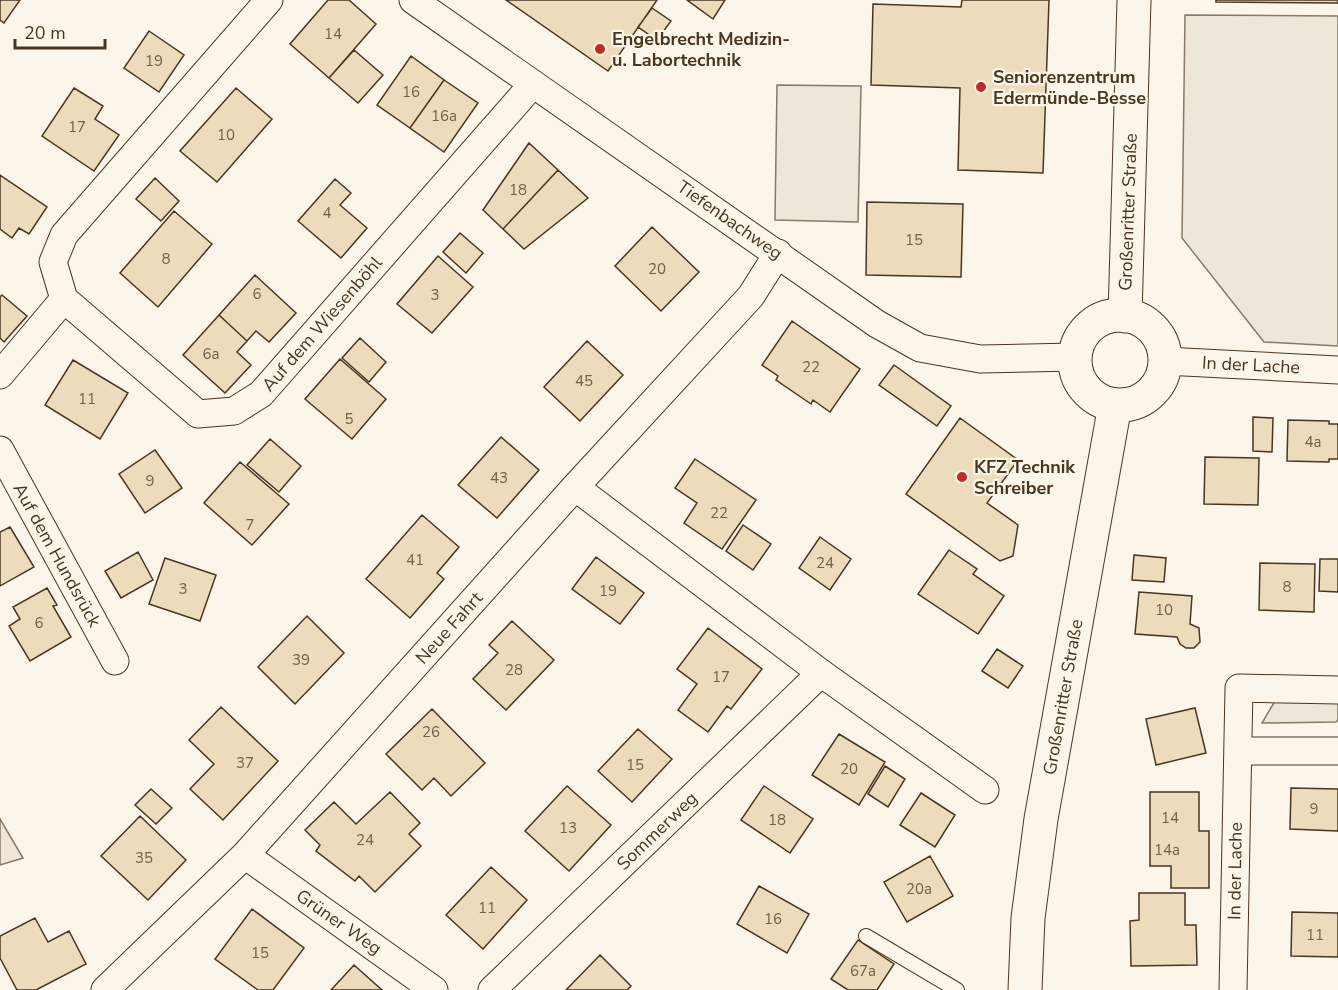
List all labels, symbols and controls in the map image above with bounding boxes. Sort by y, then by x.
scale bar [15,12,105,50]
text: 20 m [24,21,66,45]
house number: 14 [324,24,342,44]
place label: Engelbrecht Medizin- u. Labortechnik [612,27,790,72]
marker: Engelbrecht Medizin- u. Labortechnik [593,42,607,56]
house number: 19 [145,51,163,71]
place label: Seniorenzentrum Edermünde-Besse [993,65,1146,110]
marker: Seniorenzentrum Edermünde-Besse [974,80,988,94]
house number: 16 [402,82,420,102]
house number: 16a [431,106,457,126]
house number: 17 [68,117,86,137]
house number: 10 [217,125,235,145]
street label: Großenritter Straße [1113,133,1143,291]
street label: Tiefenbachweg [672,175,788,265]
house number: 18 [509,180,527,200]
house number: 4 [322,203,332,223]
house number: 15 [905,230,923,250]
house number: 8 [161,249,171,269]
street label: Auf dem Wiesenböhl [257,251,388,397]
house number: 20 [648,259,666,279]
house number: 6 [252,284,262,304]
house number: 3 [430,285,440,305]
house number: 6a [203,344,219,364]
street label: In der Lache [1201,350,1301,380]
house number: 22 [802,357,820,377]
house number: 45 [575,371,593,391]
house number: 11 [78,389,96,409]
house number: 5 [344,409,354,429]
house number: 4a [1305,432,1321,452]
place label: KFZ Technik Schreiber [974,455,1075,500]
house number: 43 [490,468,508,488]
marker: KFZ Technik Schreiber [955,470,969,484]
house number: 9 [145,471,155,491]
street label: Auf dem Hundsrück [7,479,107,632]
house number: 22 [710,503,728,523]
house number: 7 [245,515,255,535]
house number: 41 [406,550,424,570]
house number: 24 [816,553,834,573]
house number: 8 [1282,577,1292,597]
house number: 3 [178,579,188,599]
house number: 19 [599,581,617,601]
street label: Neue Fahrt [410,586,488,669]
house number: 10 [1155,600,1173,620]
house number: 6 [34,613,44,633]
street label: Großenritter Straße [1037,617,1089,777]
house number: 39 [292,650,310,670]
house number: 28 [505,660,523,680]
house number: 17 [712,667,730,687]
house number: 26 [422,722,440,742]
house number: 37 [236,753,254,773]
house number: 15 [626,755,644,775]
house number: 20 [840,759,858,779]
street label: Sommerweg [611,786,703,876]
house number: 9 [1309,799,1319,819]
house number: 14 [1161,808,1179,828]
house number: 18 [768,810,786,830]
house number: 13 [559,818,577,838]
street label: In der Lache [1222,822,1248,920]
house number: 24 [356,830,374,850]
house number: 14a [1154,840,1180,860]
house number: 35 [135,848,153,868]
house number: 20a [906,879,932,899]
street label: Grüner Weg [291,884,387,960]
house number: 11 [478,898,496,918]
house number: 16 [764,909,782,929]
house number: 11 [1306,925,1324,945]
house number: 15 [251,943,269,963]
house number: 67a [850,961,876,981]

